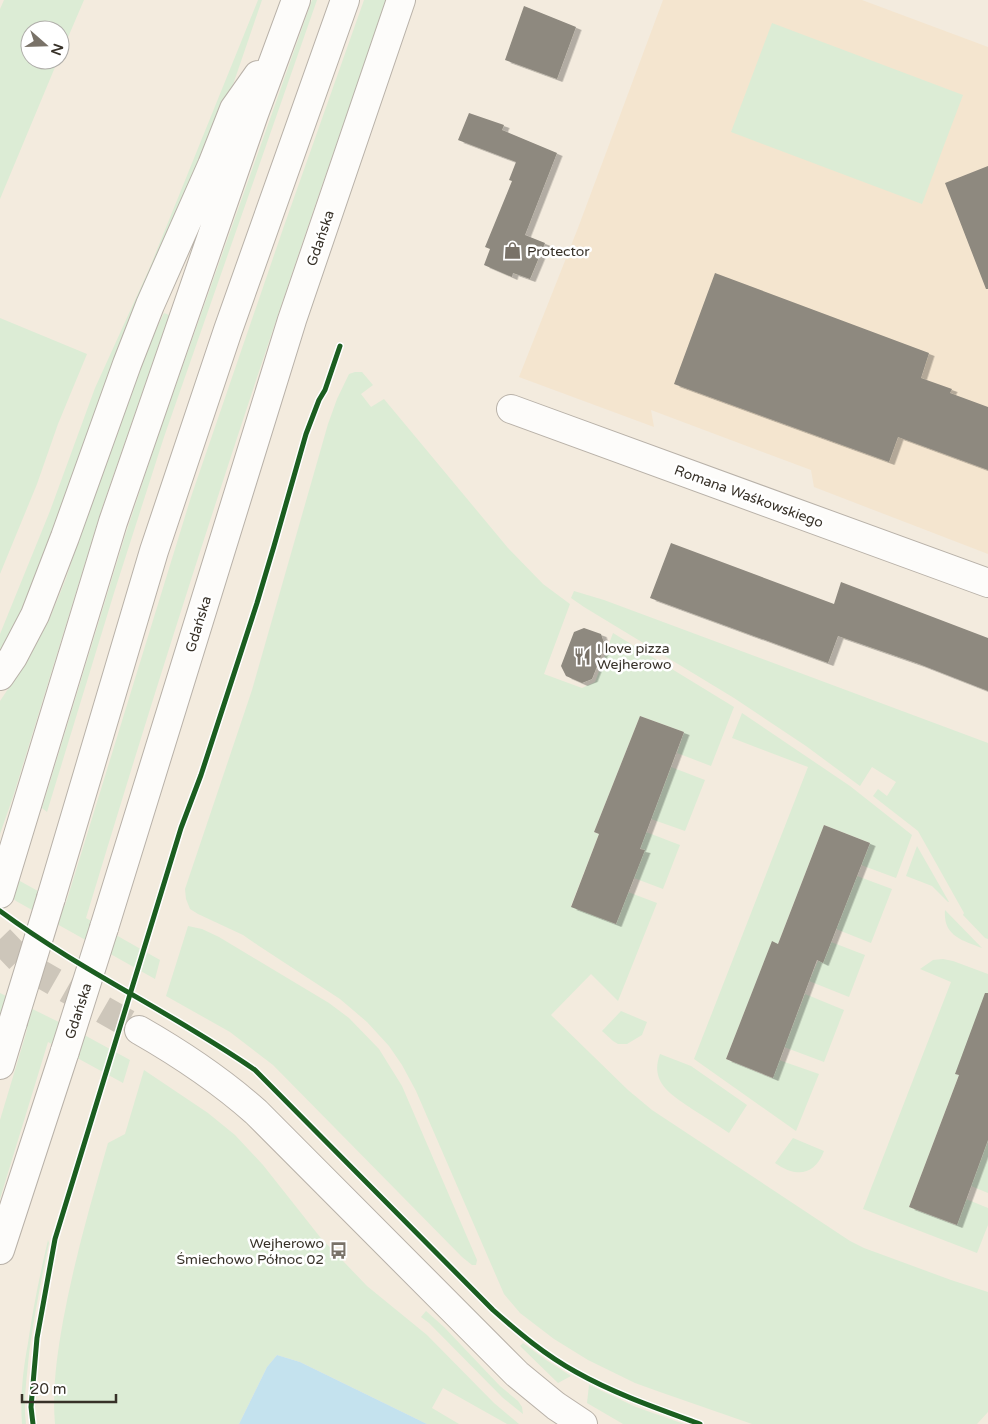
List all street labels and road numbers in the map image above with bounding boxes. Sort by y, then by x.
street label: Gdańska [303,208,338,268]
street label: Romana Waśkowskiego [672,462,826,531]
street label: Gdańska [182,594,215,654]
street label: Gdańska [61,981,96,1041]

